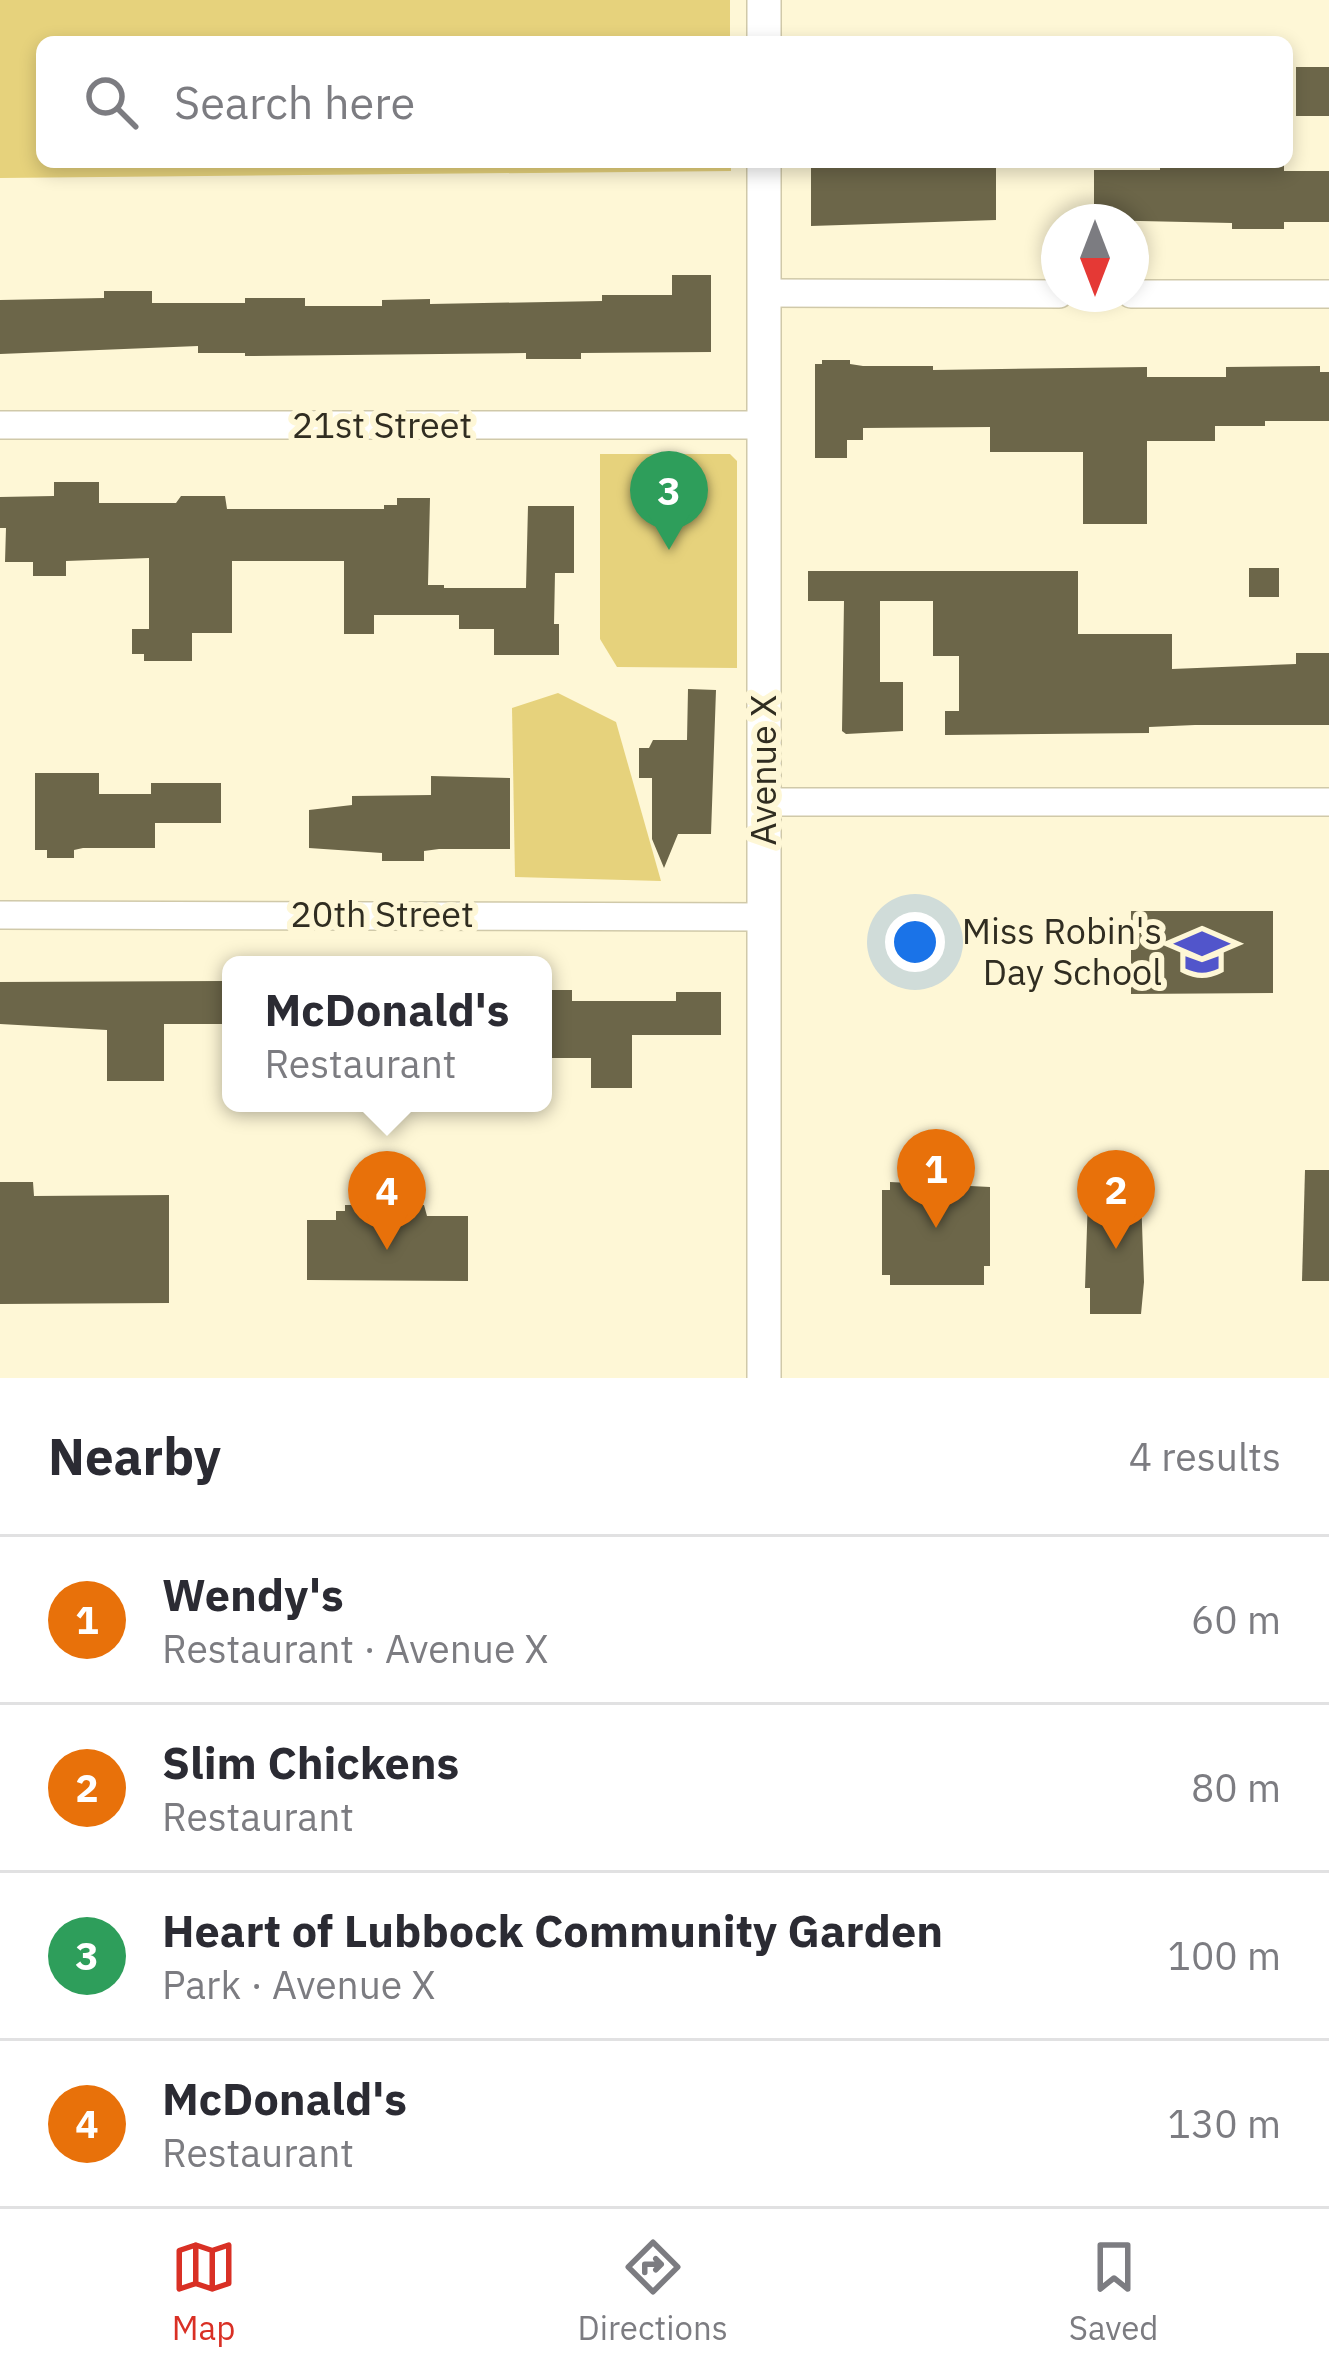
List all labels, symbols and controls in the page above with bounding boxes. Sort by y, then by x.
search box [36,36,1293,168]
icon: search [78,69,144,135]
text: Search here [174,73,415,131]
north arrow [1041,204,1149,312]
street label: 21st Street [292,401,472,448]
pin: 3 [630,451,708,550]
street label: Avenue X [739,695,786,845]
street label: 20th Street [290,890,474,937]
place label: Miss Robin's Day School [962,907,1162,995]
your location [885,912,945,972]
school or university icon: Miss Robin's Day School [1173,923,1231,981]
popup [222,956,552,1112]
text: McDonald's [264,980,510,1038]
text: Restaurant [264,1038,456,1089]
pin: 1 [897,1129,975,1228]
pin: 2 [1077,1150,1155,1249]
pin: 4 [348,1151,426,1250]
text: Nearby [48,1423,221,1489]
text: 4 results [1129,1431,1281,1482]
text: Wendy's [162,1565,344,1623]
text: 1 [75,1594,99,1645]
text: 60 m [1191,1594,1281,1645]
text: Restaurant · Avenue X [162,1623,548,1674]
text: Slim Chickens [162,1733,459,1791]
text: 2 [75,1762,99,1813]
text: 80 m [1191,1762,1281,1813]
text: Restaurant [162,1791,354,1842]
text: Heart of Lubbock Community Garden [162,1901,943,1959]
text: 3 [75,1930,99,1981]
text: 100 m [1168,1930,1281,1981]
text: Park · Avenue X [162,1959,435,2010]
text: McDonald's [162,2069,407,2127]
text: 4 [75,2098,99,2149]
text: 130 m [1168,2098,1281,2149]
text: Restaurant [162,2127,354,2178]
tab: Map [171,2234,237,2349]
tab: Directions [578,2234,728,2349]
tab: Saved [1069,2234,1158,2349]

